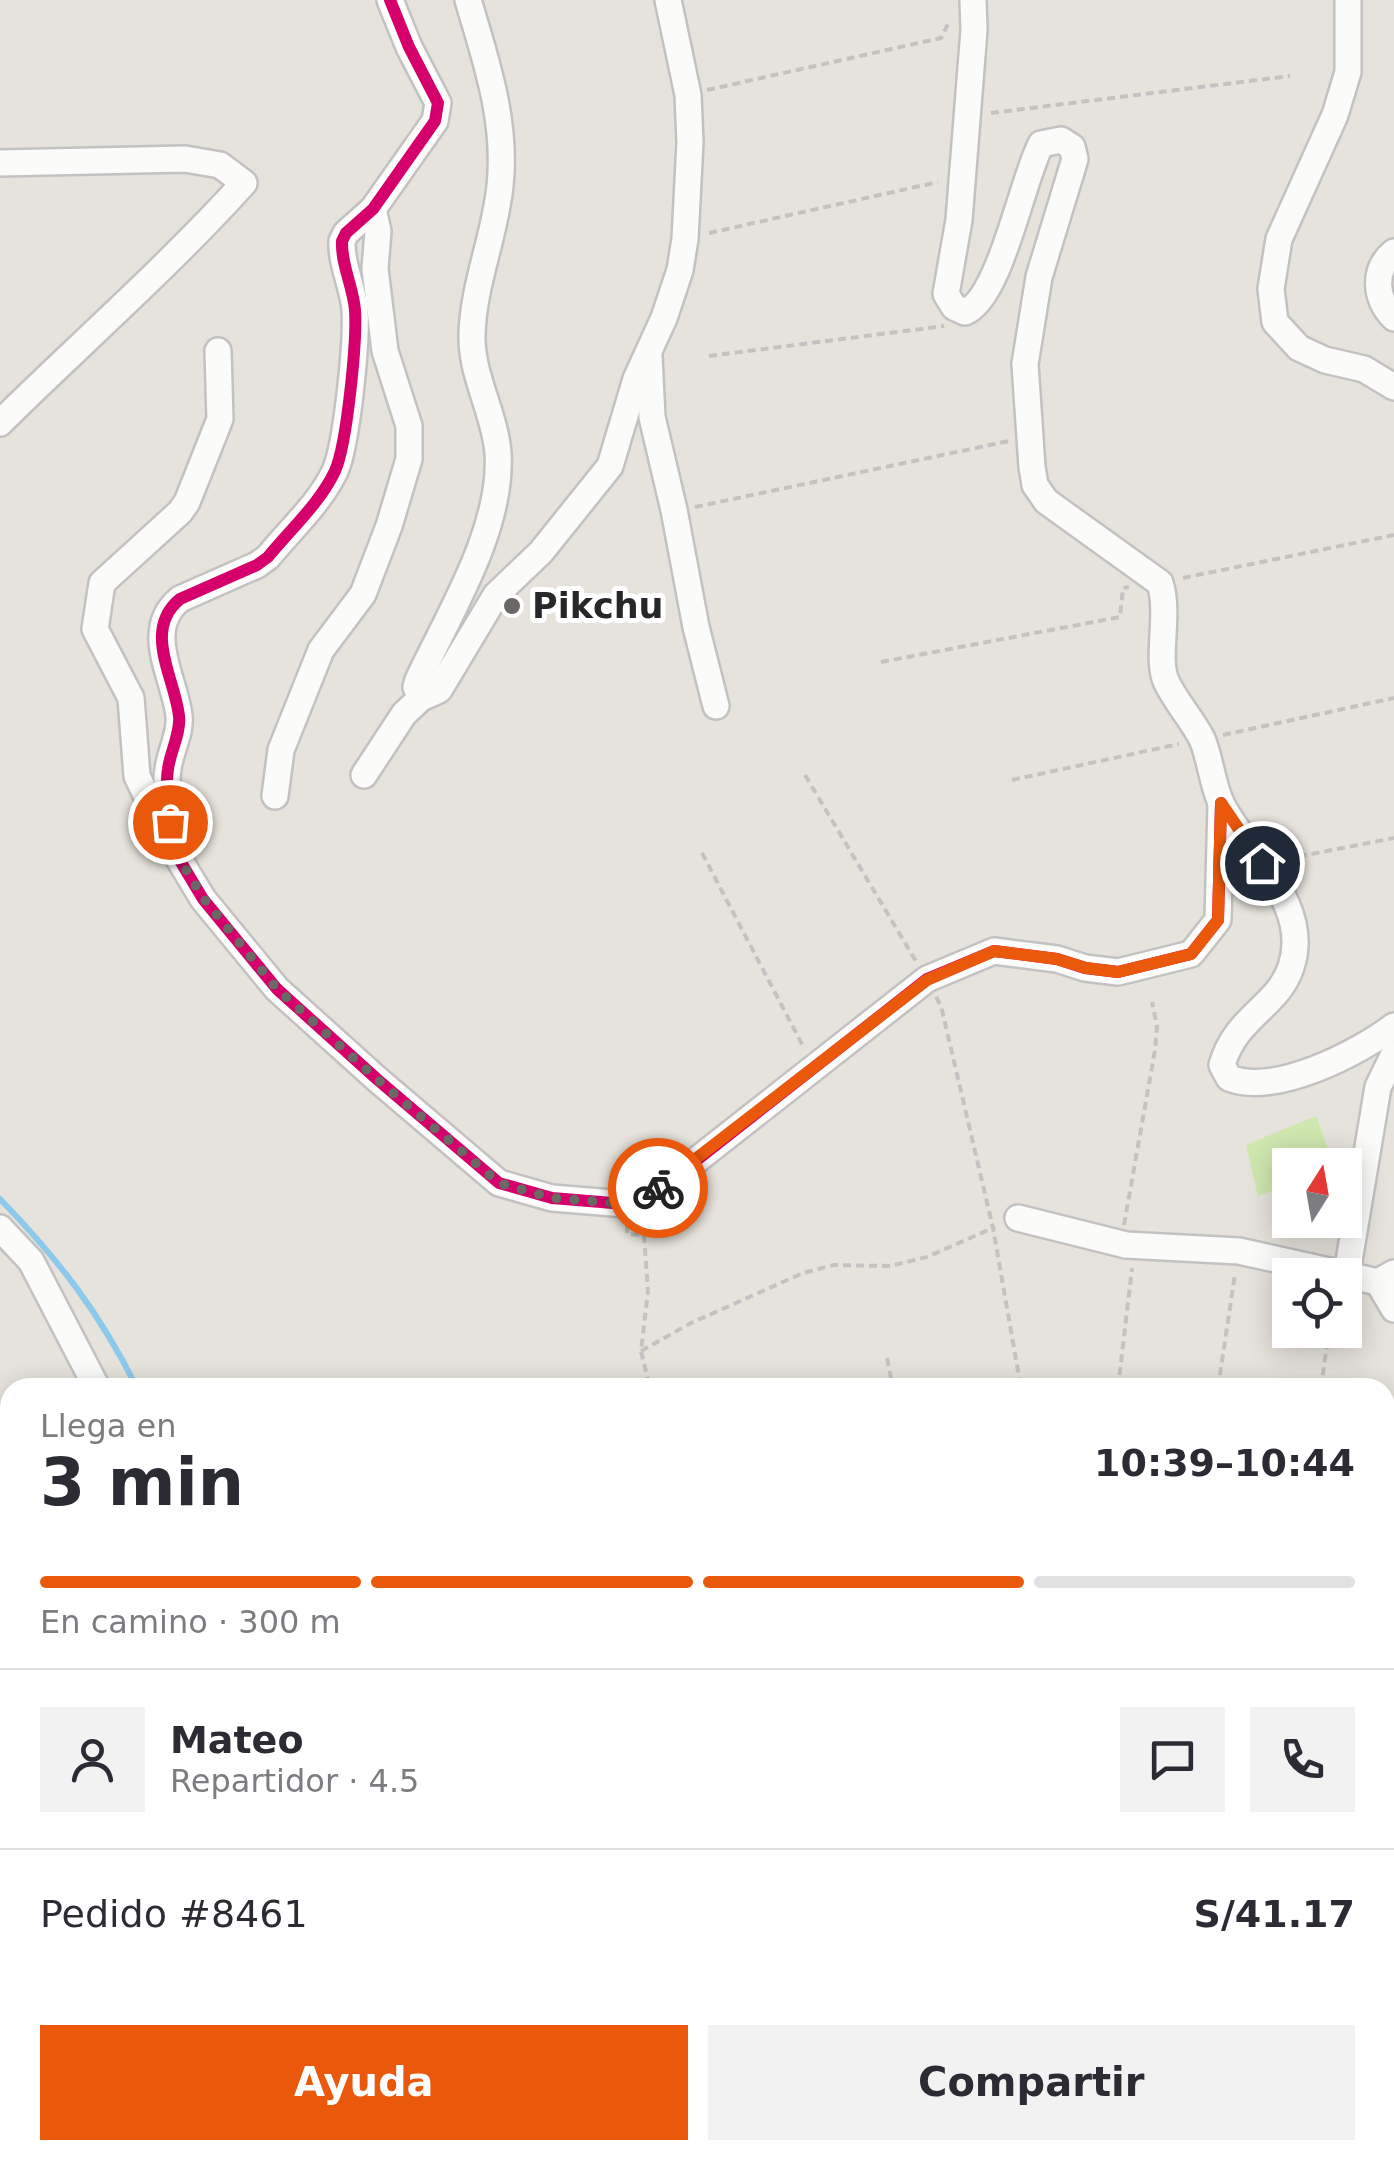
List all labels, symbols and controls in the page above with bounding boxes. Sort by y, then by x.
place label: Pikchu [532,586,664,626]
marker: Pikchu [501,595,523,617]
pin [128,780,213,865]
icon: bag [143,795,198,850]
pin [1220,821,1305,906]
icon: home [1235,836,1290,891]
courier [608,1138,708,1238]
north arrow [1272,1148,1362,1238]
map controls [1272,1148,1362,1348]
icon: bike [631,1161,686,1216]
button: locate [1272,1258,1362,1348]
text: Llega en [40,1407,176,1445]
text: 10:39–10:44 [1094,1441,1355,1485]
text: 3 min [40,1445,244,1520]
text: En camino · 300 m [40,1603,341,1641]
button: person [40,1707,145,1812]
button: chat [1120,1707,1225,1812]
button: phone [1250,1707,1355,1812]
text: Mateo [170,1718,304,1762]
text: Repartidor · 4.5 [170,1762,419,1800]
text: Pedido #8461 [40,1892,308,1936]
text: S/41.17 [1194,1892,1355,1936]
button: Ayuda [40,2025,688,2140]
button: Compartir [708,2025,1355,2140]

